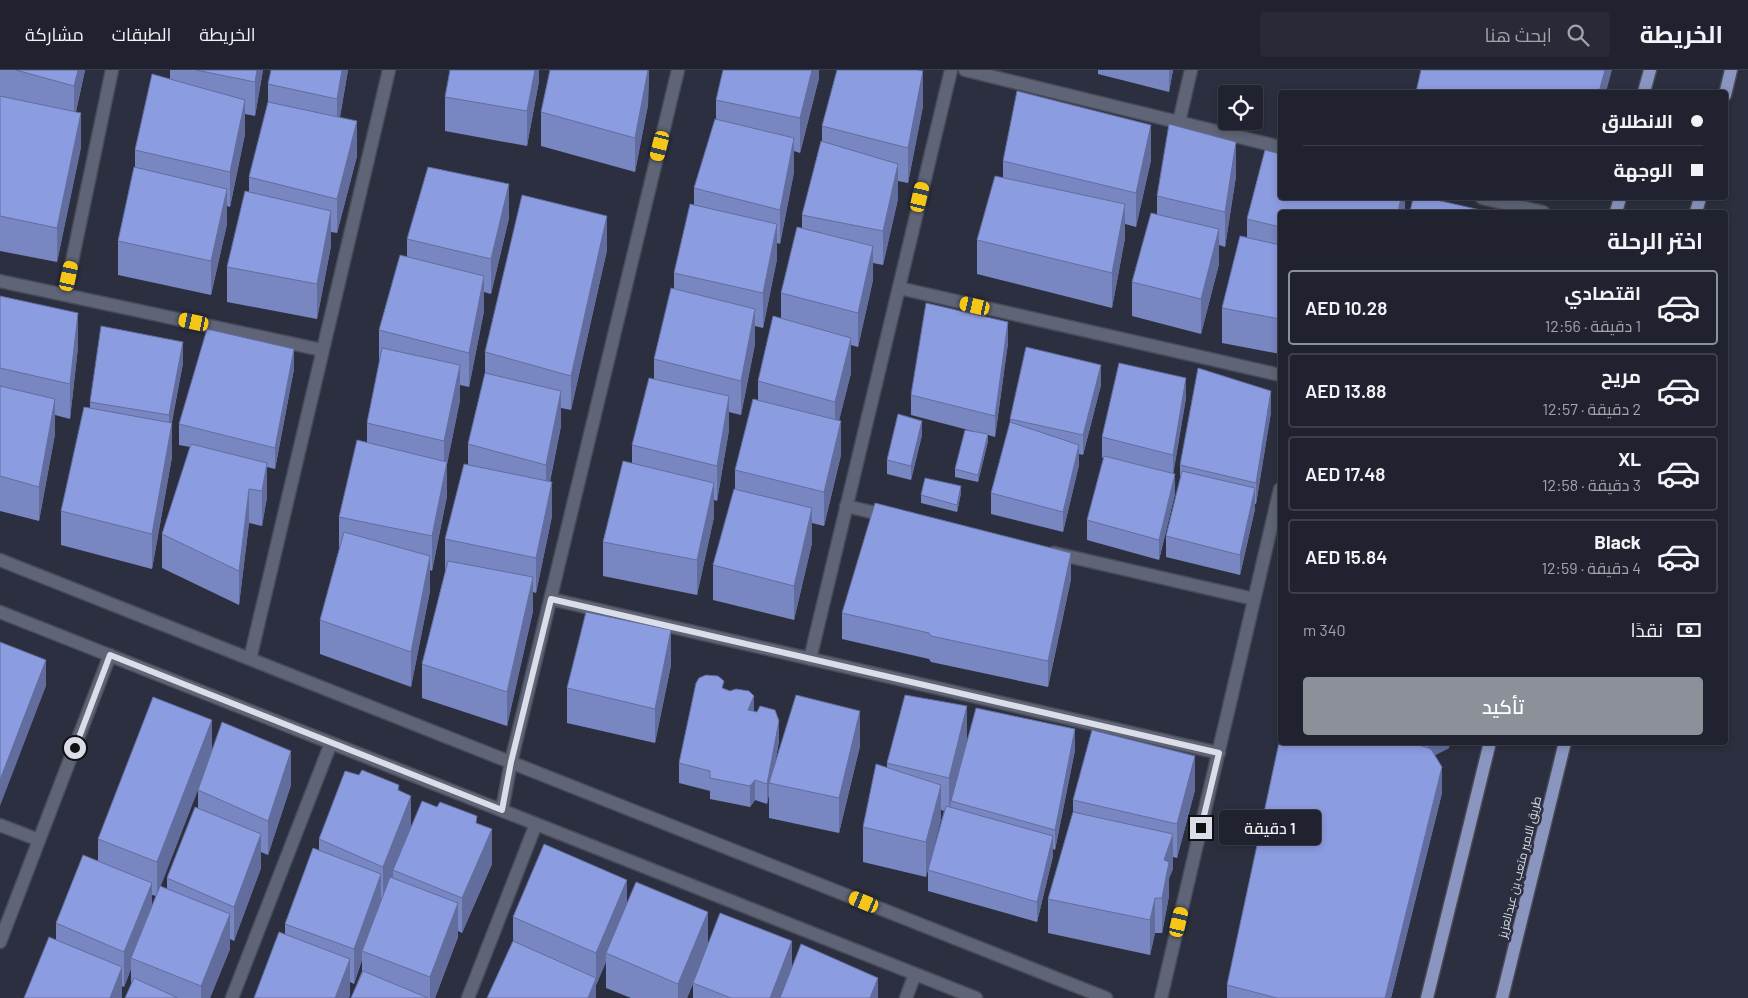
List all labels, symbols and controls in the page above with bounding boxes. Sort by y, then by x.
search box [1260,12,1610,57]
text: الخريطة [1640,19,1723,48]
icon: search [1564,21,1592,49]
text: مشاركة [25,23,84,45]
text: الطبقات [112,23,171,45]
text: الخريطة [199,23,256,45]
text: ابحث هنا [1485,23,1552,46]
map controls [1218,85,1263,130]
button: locate [1218,85,1263,130]
text: الانطلاق [1602,109,1673,132]
car [649,130,670,162]
text: الوجهة [1613,158,1673,181]
car [909,181,930,213]
text: اختر الرحلة [1607,227,1703,253]
car [58,260,79,292]
text: اقتصادي [1565,281,1641,304]
icon: car [1656,285,1701,330]
car [958,295,991,317]
text: AED 10.28 [1305,296,1387,319]
car [177,312,210,332]
text: 1 دقيقة · 12:56 [1545,316,1641,335]
text: مريح [1601,364,1641,387]
icon: car [1656,368,1701,413]
text: AED 13.88 [1305,379,1386,402]
text: 2 دقيقة · 12:57 [1542,399,1641,418]
text: XL [1618,447,1641,470]
icon: car [1656,451,1701,496]
text: AED 17.48 [1305,462,1385,485]
text: 3 دقيقة · 12:58 [1542,475,1641,494]
text: Black [1594,530,1641,553]
icon: car [1656,534,1701,579]
text: AED 15.84 [1305,545,1387,568]
text: 4 دقيقة · 12:59 [1541,558,1641,577]
icon: cash [1675,616,1703,644]
text: نقدًا [1631,618,1663,641]
text: 340 m [1303,620,1346,639]
button: تأكيد [1303,677,1703,735]
route start [64,737,86,759]
street label: طريق الامير متعب بن عبدالعزيز [1494,794,1544,940]
callout: 1 دقيقة [1218,810,1321,846]
route end [1190,817,1212,839]
text: 1 دقيقة [1244,818,1296,837]
car [847,889,880,915]
car [1168,906,1189,938]

